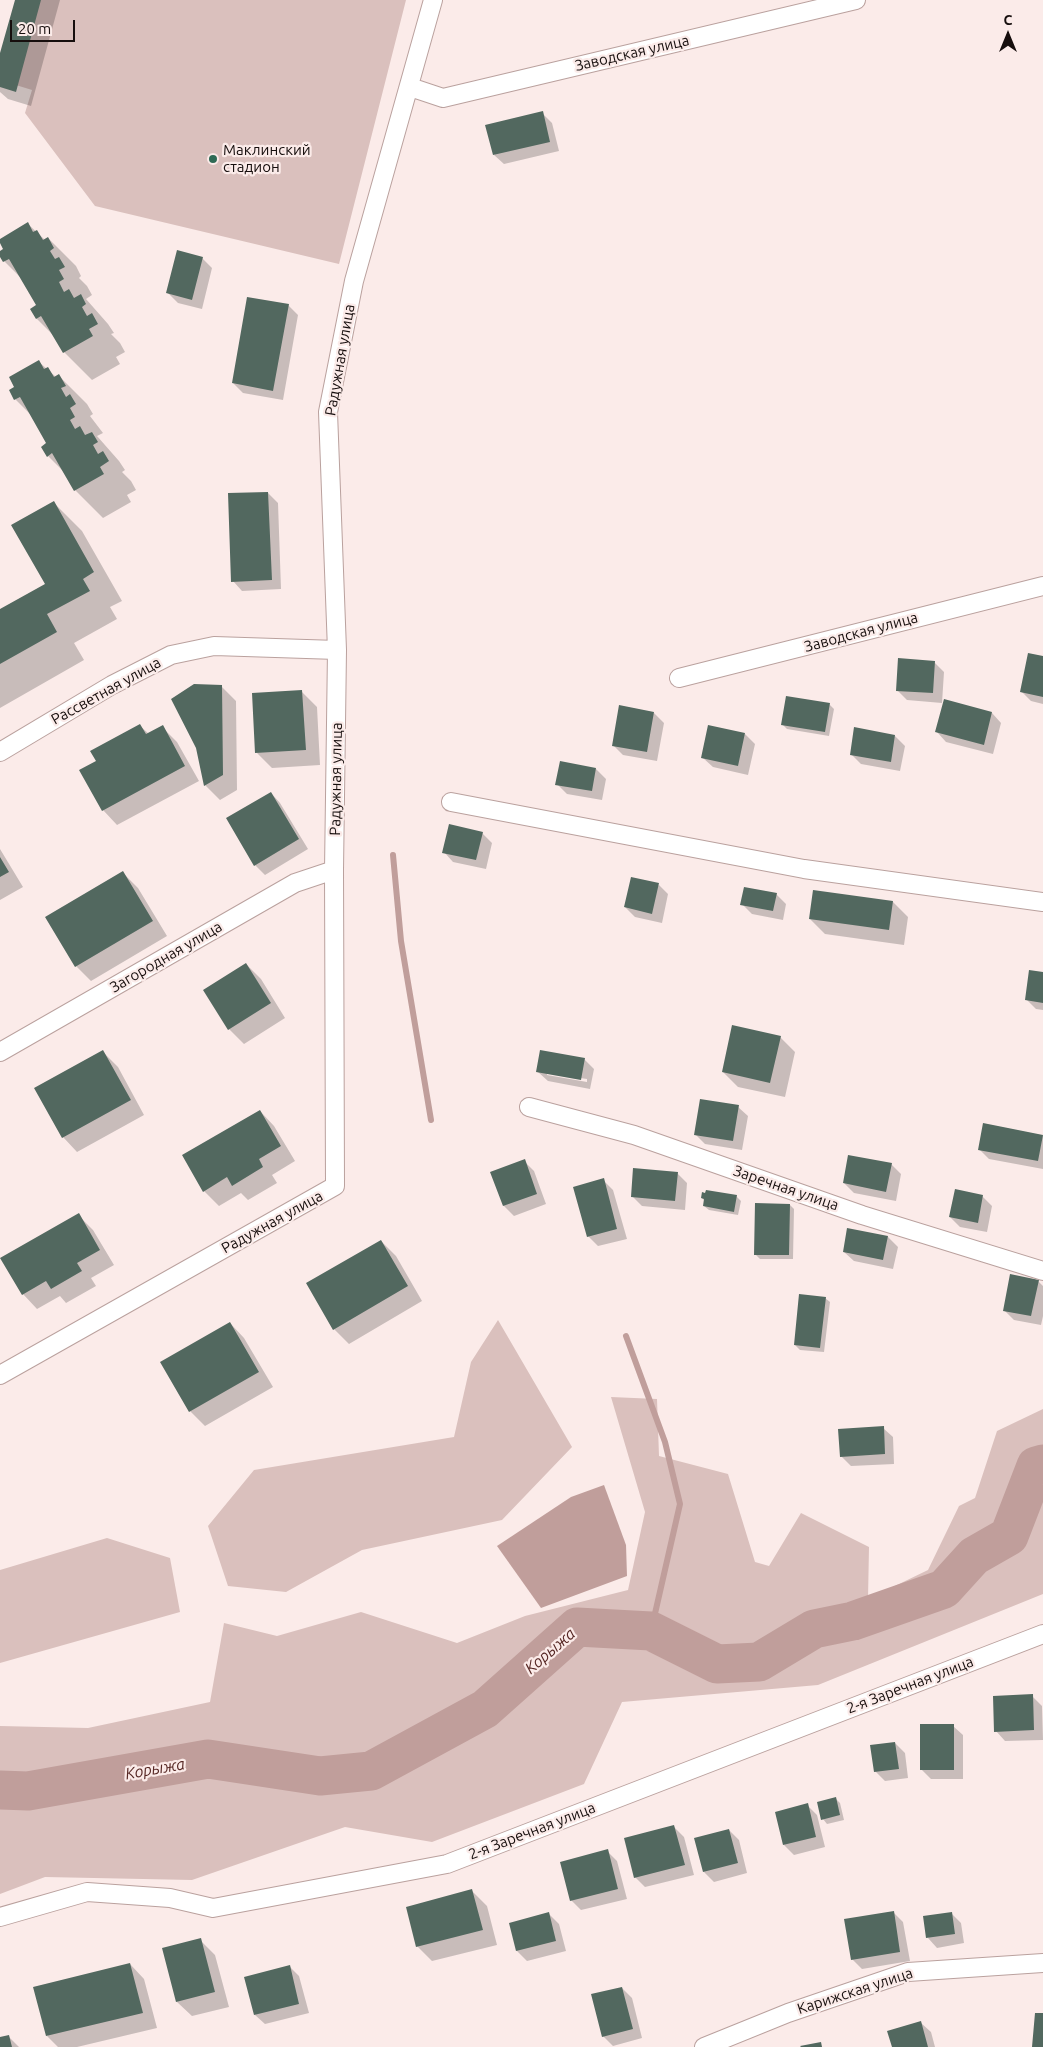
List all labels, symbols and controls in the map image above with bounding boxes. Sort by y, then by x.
scale bar [12,10,78,42]
north arrow [983,10,1033,60]
text: С [1004,12,1012,28]
text: 20 m [18,20,51,37]
street label: Заводская улица [573,31,691,75]
place label: Маклинский стадион [223,141,311,176]
marker: Маклинский стадион [207,153,219,165]
street label: Радужная улица [321,303,359,417]
street label: Заводская улица [802,608,920,656]
street label: Рассветная улица [48,653,164,729]
street label: Радужная улица [326,722,346,836]
street label: Загородная улица [107,918,225,996]
street label: Заречная улица [731,1162,841,1214]
street label: Радужная улица [218,1187,326,1257]
water label: Корыжа [521,1624,579,1678]
street label: 2-я Заречная улица [844,1653,976,1717]
water label: Корыжа [124,1754,186,1784]
street label: 2-я Заречная улица [466,1799,598,1863]
street label: Карижская улица [795,1964,915,2018]

